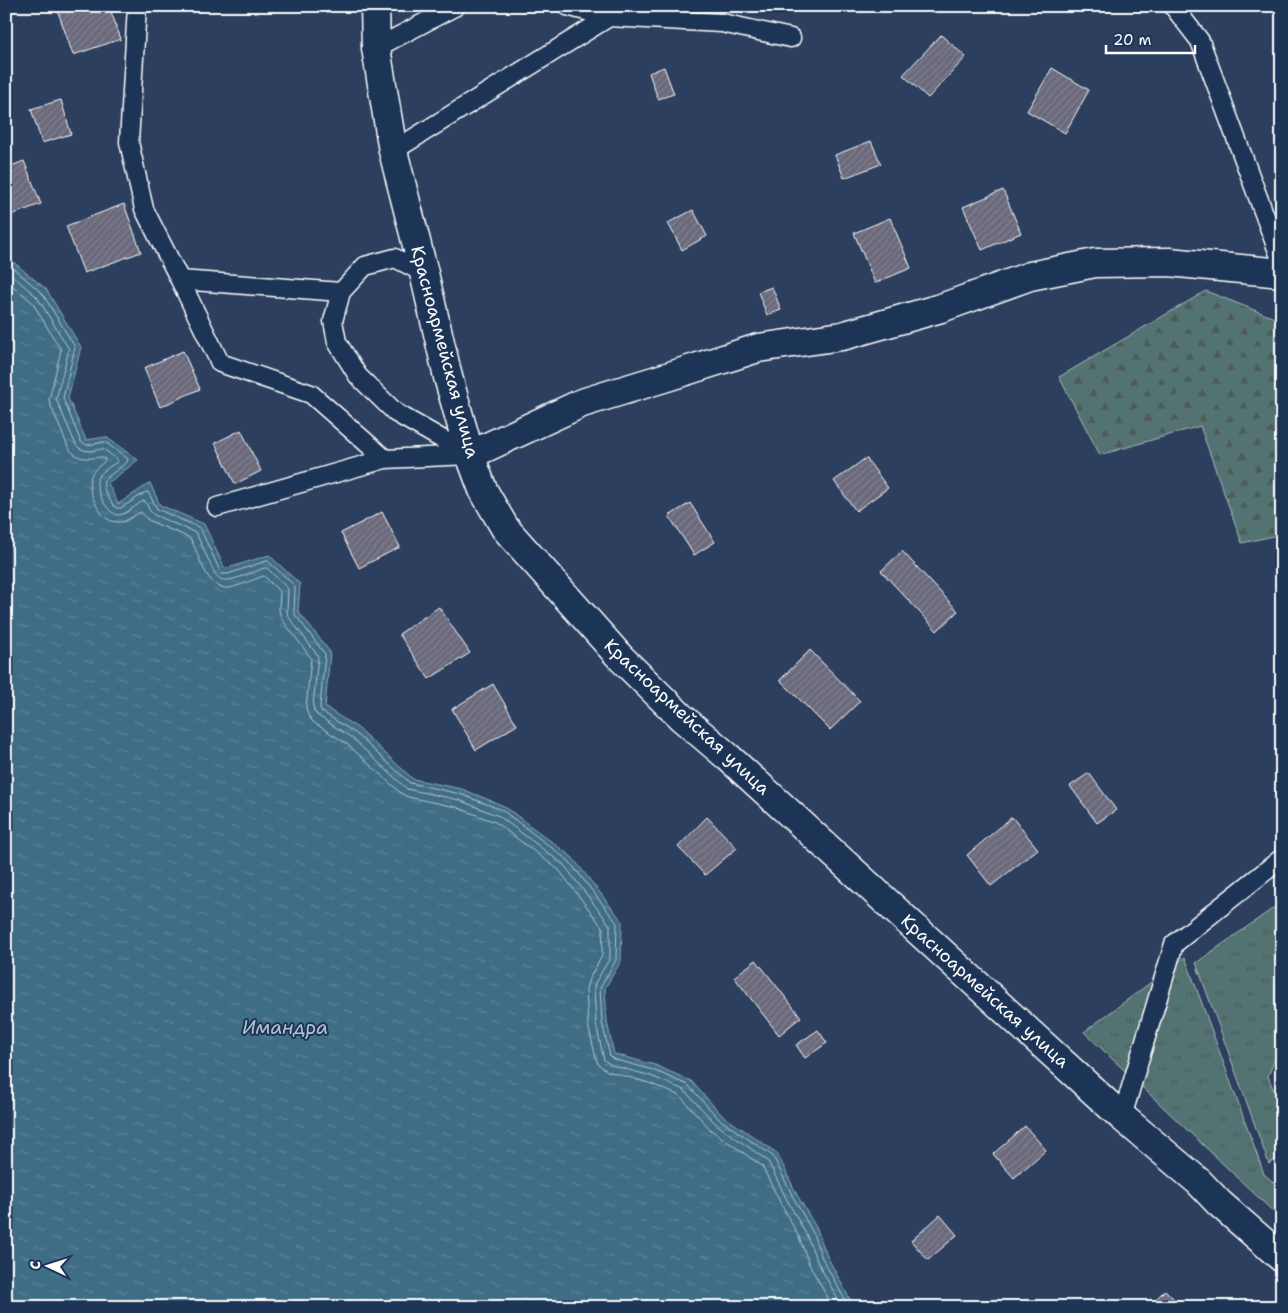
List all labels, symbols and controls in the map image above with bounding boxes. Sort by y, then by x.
scale bar [1106,22,1194,54]
text: 20 m [1113,30,1152,50]
street label: Красноармейская улица [405,243,485,461]
street label: Красноармейская улица [599,634,775,800]
street label: Красноармейская улица [896,909,1074,1073]
water label: Имандра [242,1015,328,1040]
north arrow [22,1240,72,1290]
text: С [26,1260,44,1270]

